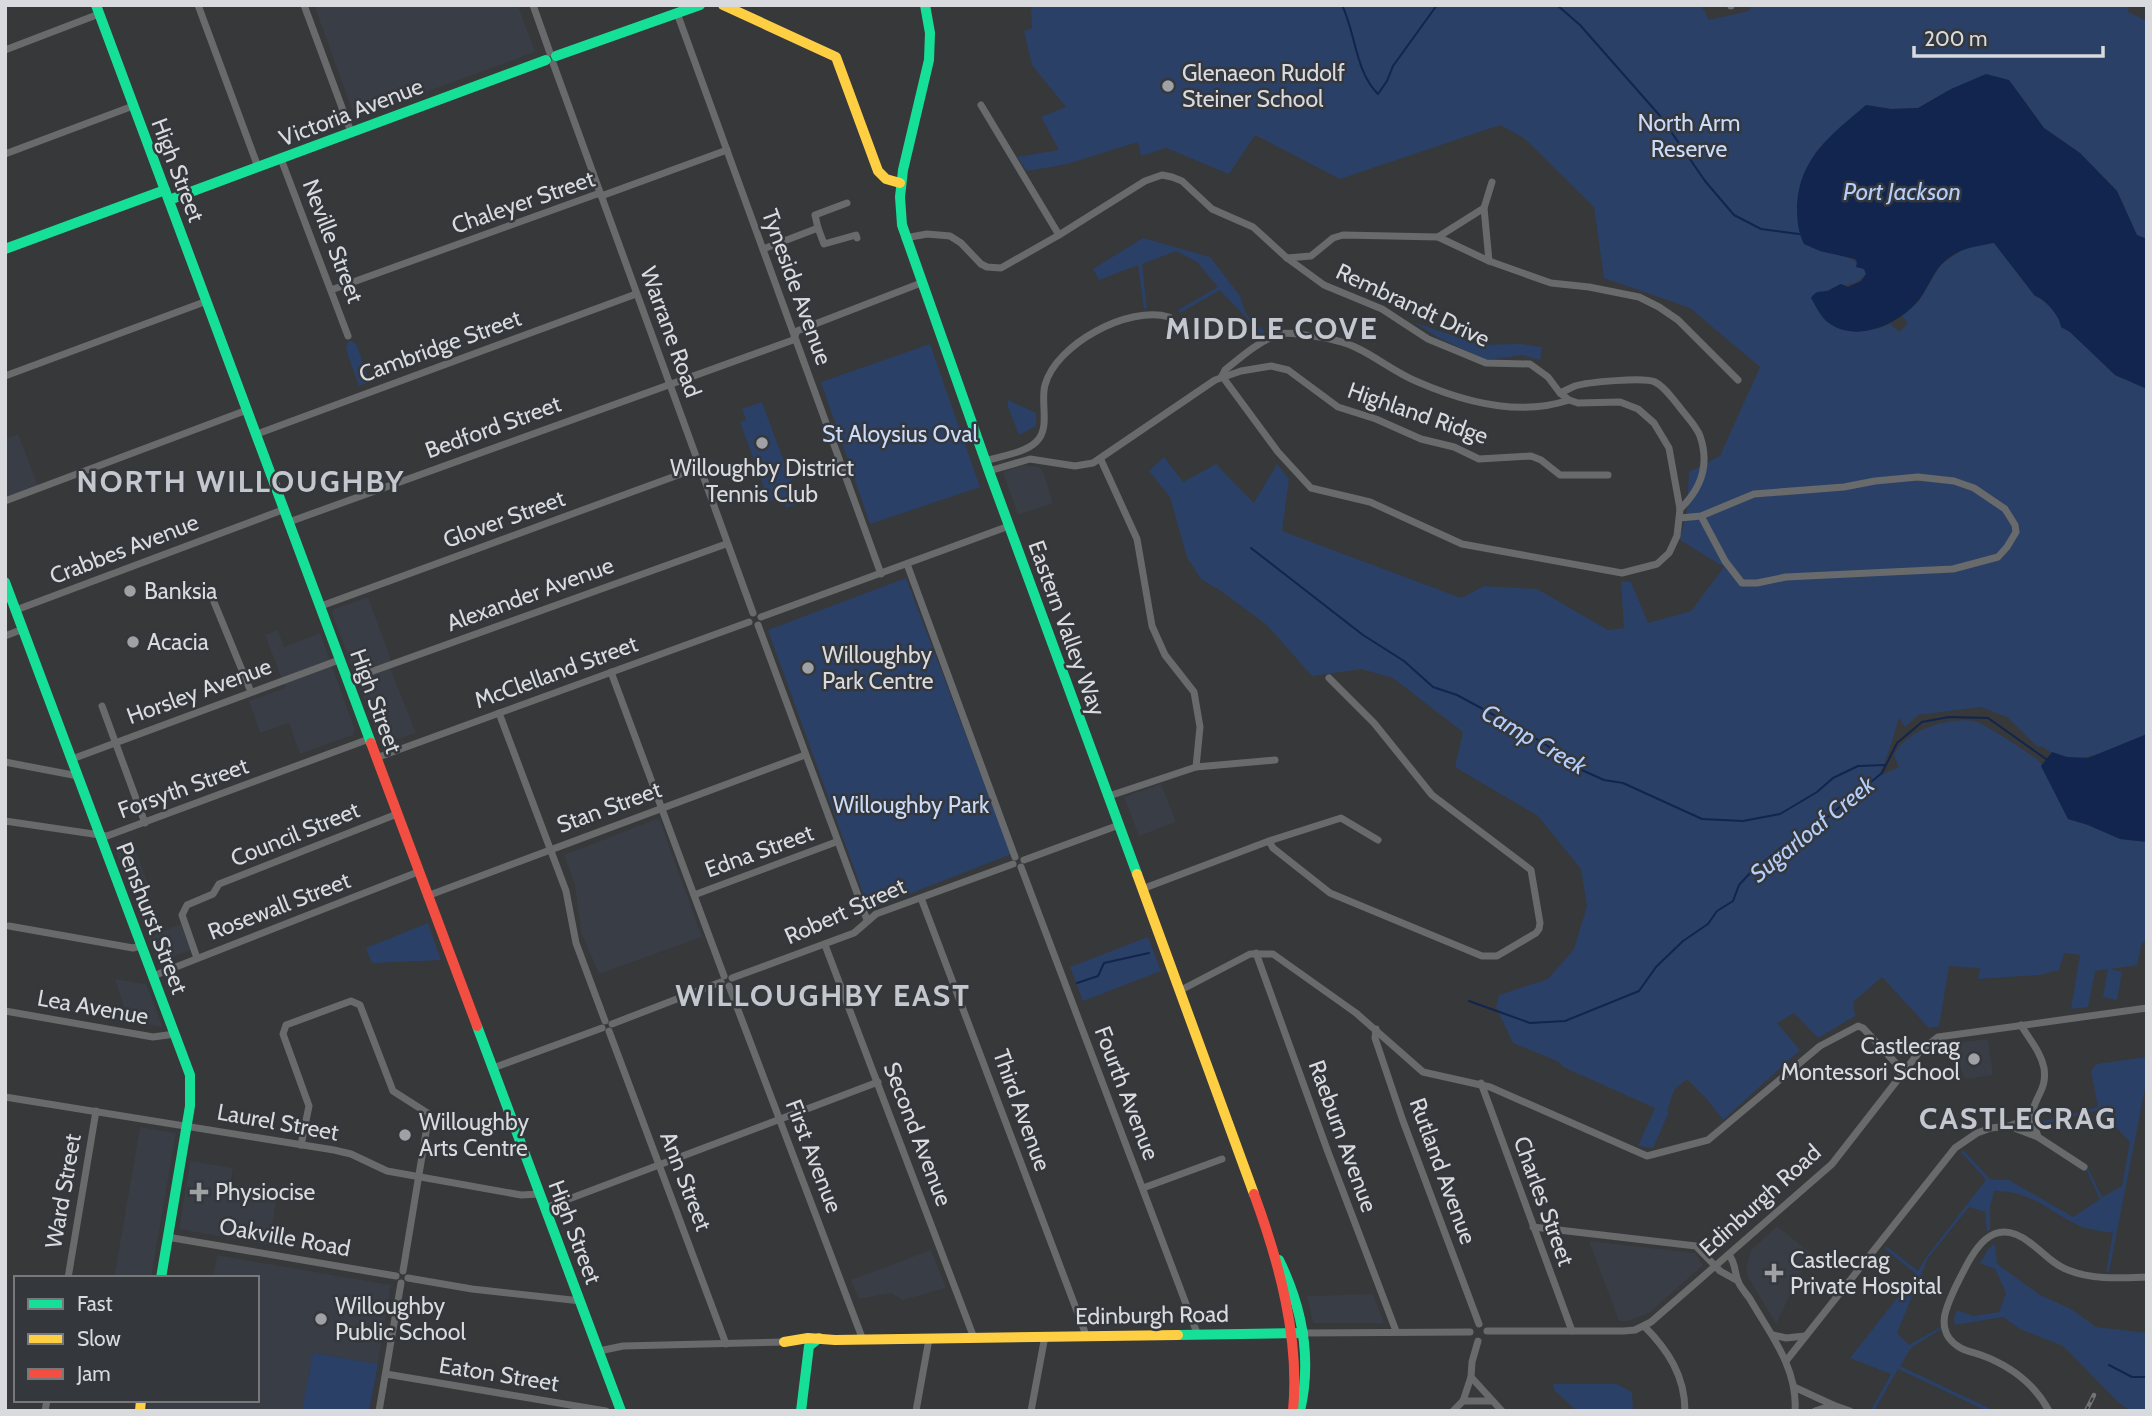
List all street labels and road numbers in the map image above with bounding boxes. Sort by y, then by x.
street label: Victoria Avenue [275,72,427,152]
street label: High Street [145,114,211,226]
street label: Chaleyer Street [448,164,598,240]
street label: Neville Street [297,175,370,307]
street label: Tyneside Avenue [756,205,838,369]
street label: Rembrandt Drive [1332,257,1495,353]
street label: Warrane Road [634,263,708,401]
street label: Cambridge Street [355,304,525,388]
street label: Highland Ridge [1344,376,1492,450]
street label: Bedford Street [421,389,565,464]
street label: Glover Street [439,484,569,554]
street label: Crabbes Avenue [46,508,203,590]
street label: Eastern Valley Way [1022,537,1112,720]
street label: Alexander Avenue [443,551,618,637]
street label: McClelland Street [471,629,642,715]
street label: High Street [344,645,408,757]
street label: Horsley Avenue [123,652,275,730]
street label: Forsyth Street [114,751,252,825]
street label: Stan Street [553,775,665,839]
street label: Council Street [227,795,364,873]
street label: Edna Street [701,818,817,884]
street label: Penshurst Street [110,838,194,998]
street label: Rosewall Street [204,866,354,946]
street label: Robert Street [780,872,910,950]
street label: Lea Avenue [35,983,151,1031]
street label: Fourth Avenue [1089,1022,1165,1164]
street label: Third Avenue [987,1045,1057,1175]
street label: Raeburn Avenue [1303,1056,1384,1216]
street label: Second Avenue [878,1058,958,1210]
street label: Rutland Avenue [1404,1094,1482,1248]
street label: First Avenue [780,1095,849,1217]
street label: Laurel Street [215,1098,341,1147]
street label: Ann Street [654,1127,718,1235]
street label: Ward Street [39,1131,87,1251]
street label: Charles Street [1508,1132,1580,1270]
street label: Edinburgh Road [1693,1138,1827,1262]
street label: High Street [542,1176,608,1288]
street label: Oakville Road [217,1212,353,1262]
street label: Edinburgh Road [1075,1300,1229,1330]
street label: Eaton Street [437,1351,561,1397]

